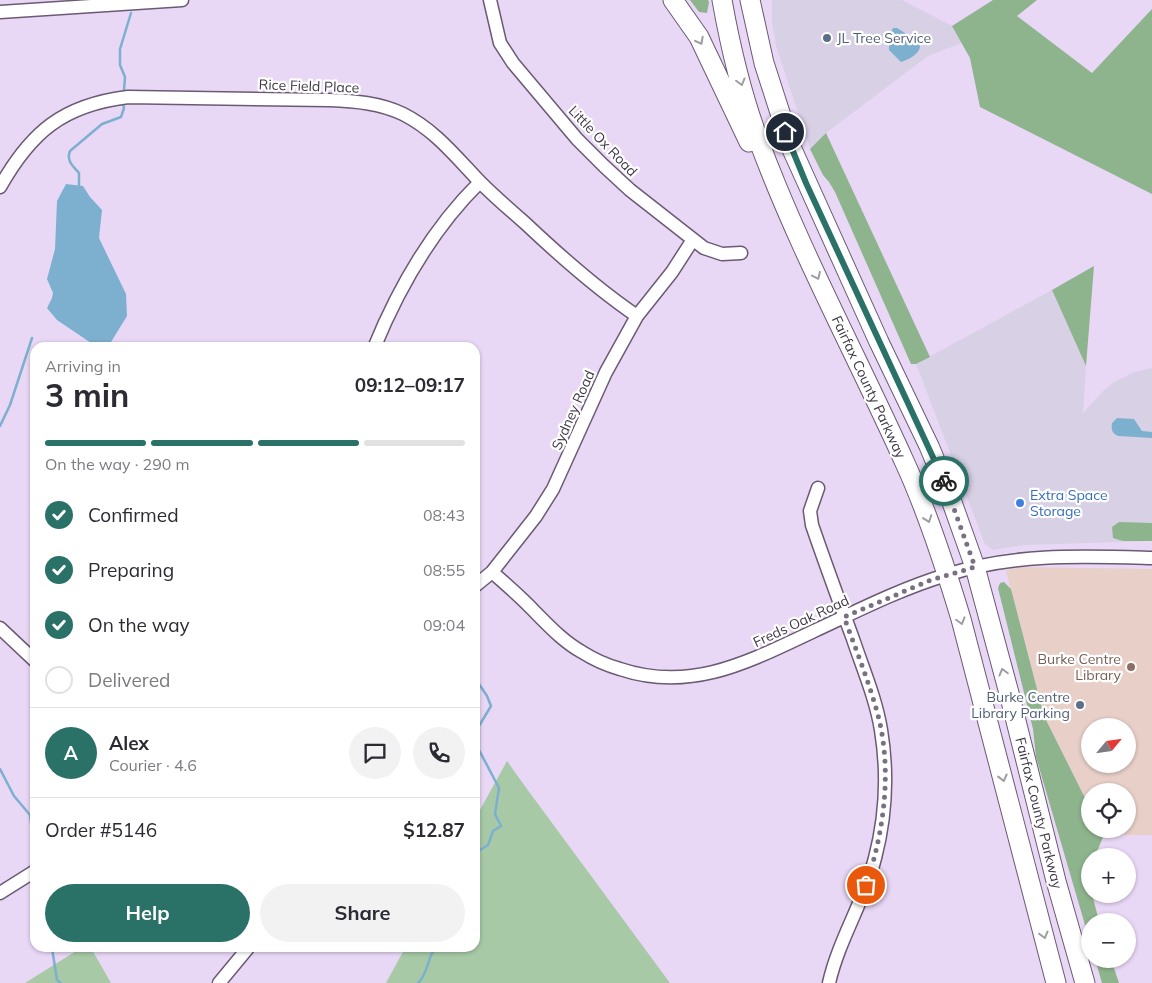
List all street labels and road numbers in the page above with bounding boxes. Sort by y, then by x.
street label: Rice Field Place [258,75,360,97]
street label: Little Ox Road [565,102,641,180]
street label: Fairfax County Parkway [828,313,910,462]
street label: Sydney Road [547,367,599,453]
street label: Freds Oak Road [750,591,852,651]
street label: Fairfax County Parkway [1011,735,1067,891]

